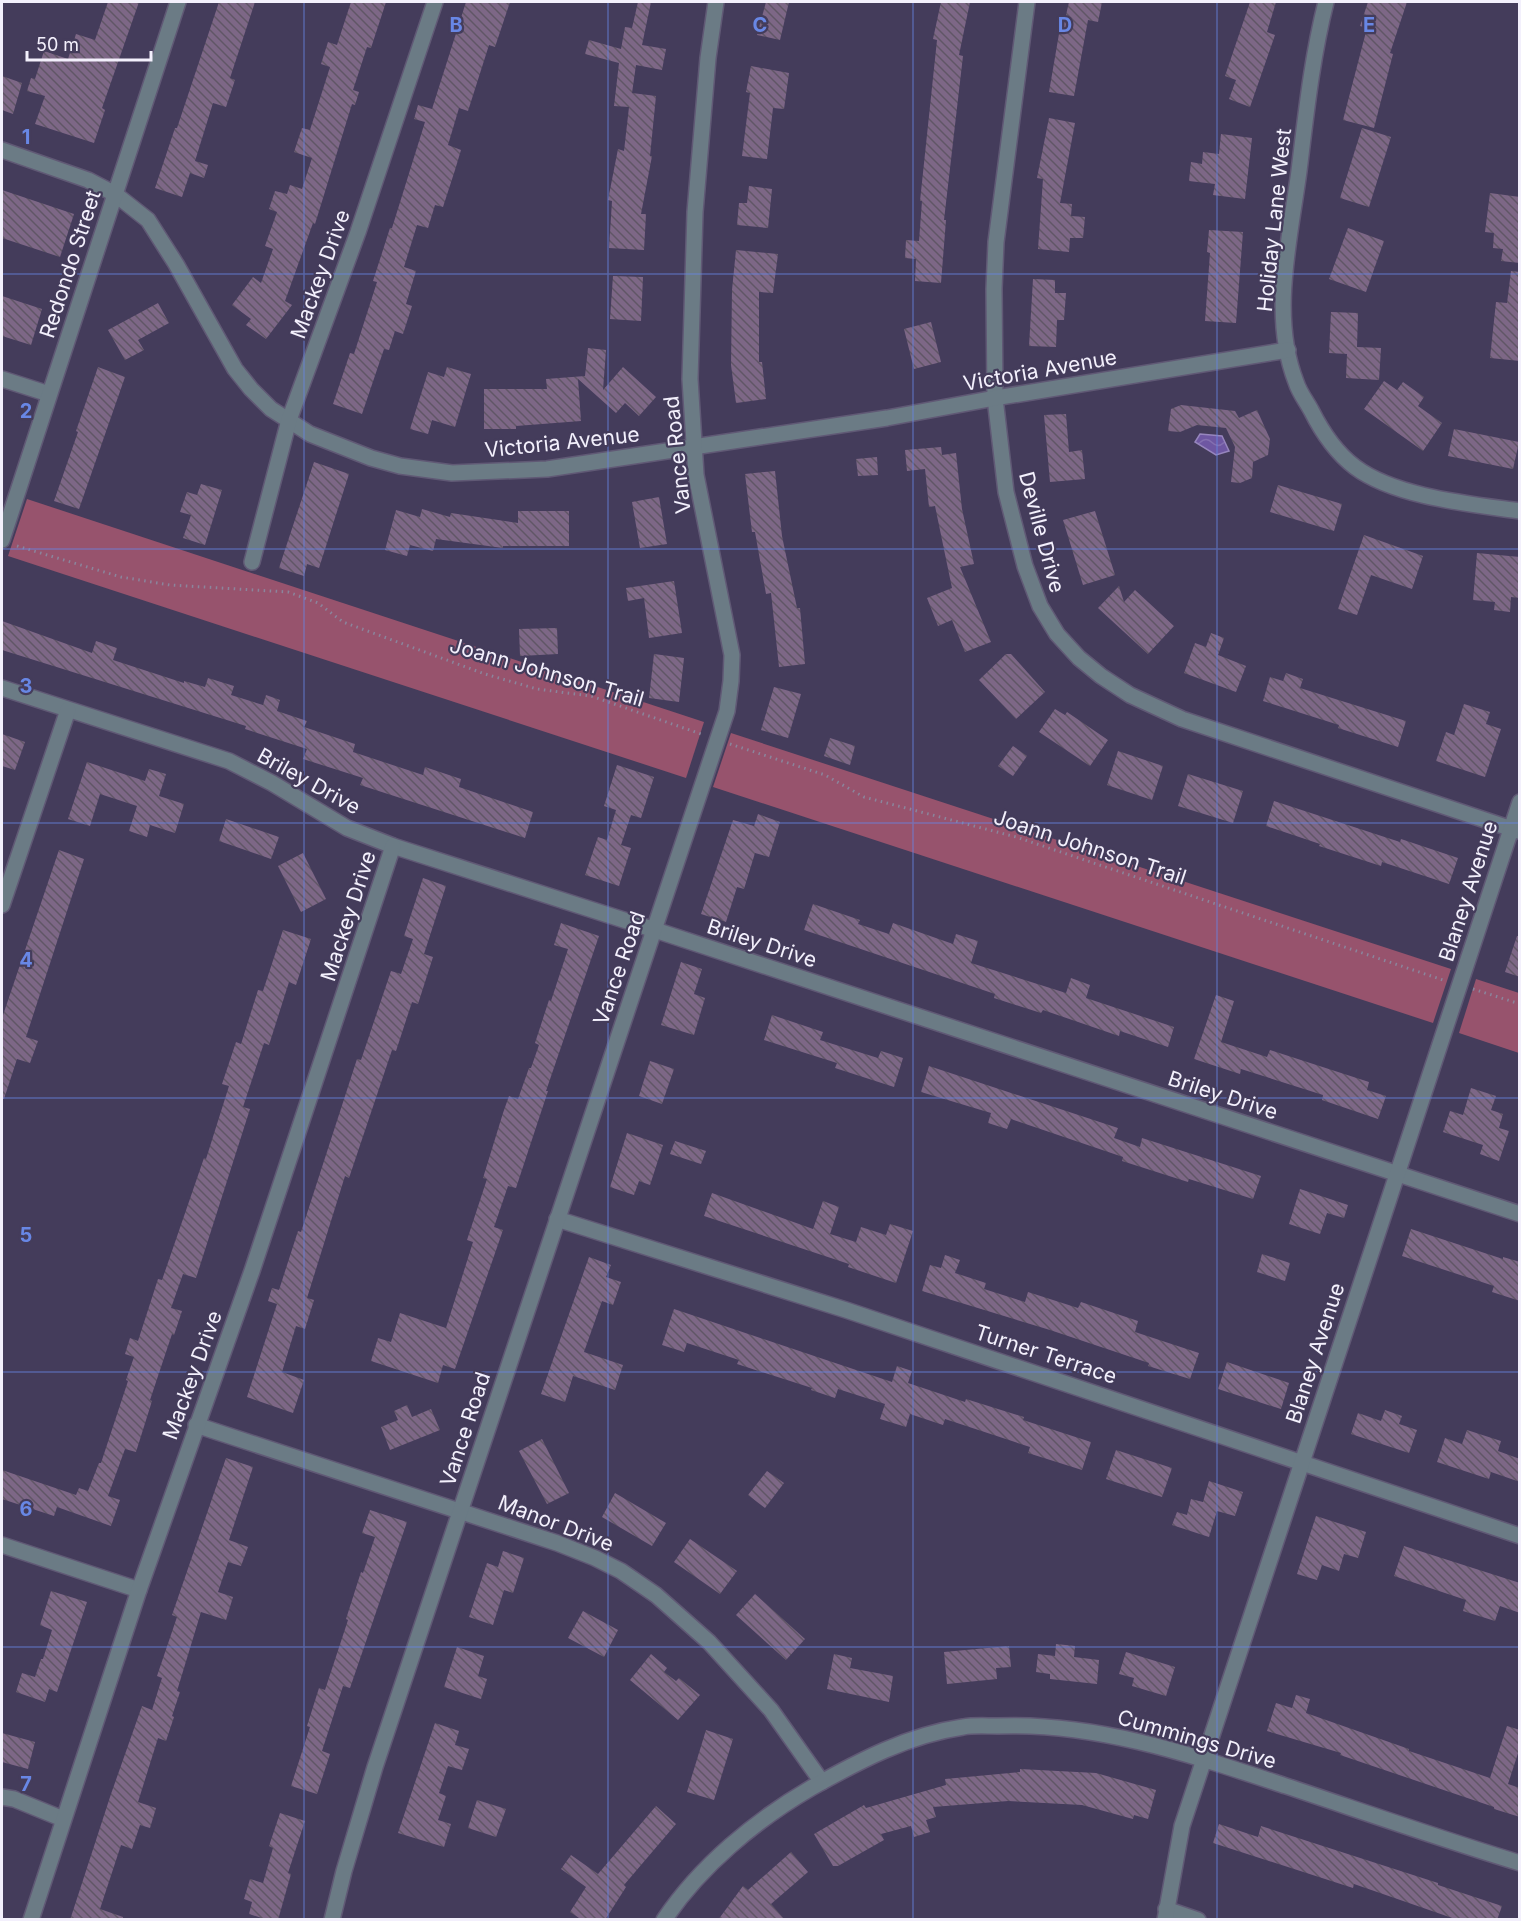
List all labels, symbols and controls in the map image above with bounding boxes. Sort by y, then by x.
text: B [449,13,463,37]
text: C [753,13,767,37]
text: D [1058,13,1072,37]
text: E [1363,13,1375,37]
scale bar [27,24,152,62]
text: 50 m [36,34,79,55]
text: 1 [22,125,30,149]
street label: Holiday Lane West [1252,127,1296,313]
street label: Redondo Street [34,187,106,341]
street label: Mackey Drive [285,206,355,342]
street label: Victoria Avenue [961,344,1119,396]
street label: Vance Road [658,395,696,515]
text: 2 [20,399,32,423]
street label: Victoria Avenue [483,421,641,463]
street label: Deville Drive [1014,469,1070,595]
street label: Joann Johnson Trail [447,632,647,712]
text: 3 [20,674,32,698]
street label: Briley Drive [253,742,365,820]
street label: Joann Johnson Trail [991,804,1189,890]
street label: Blaney Avenue [1434,818,1502,964]
street label: Mackey Drive [315,848,381,984]
street label: Vance Road [588,908,650,1028]
street label: Briley Drive [704,914,820,972]
text: 4 [19,948,33,972]
street label: Briley Drive [1165,1066,1281,1124]
text: 5 [20,1223,32,1247]
street label: Blaney Avenue [1281,1280,1349,1426]
street label: Mackey Drive [157,1307,227,1443]
street label: Turner Terrace [972,1319,1120,1389]
street label: Vance Road [435,1369,495,1489]
street label: Manor Drive [495,1490,617,1556]
text: 6 [20,1497,33,1521]
street label: Cummings Drive [1115,1704,1279,1774]
text: 7 [20,1772,32,1796]

